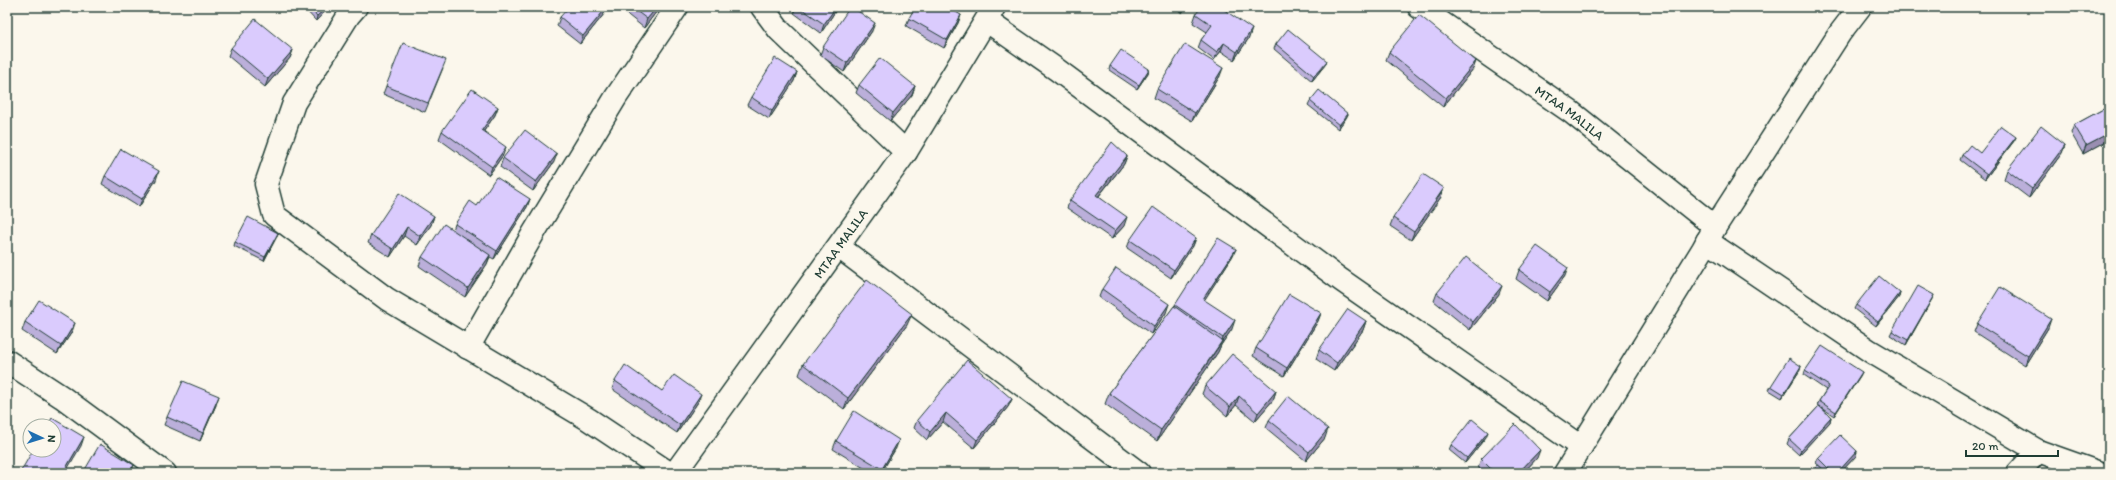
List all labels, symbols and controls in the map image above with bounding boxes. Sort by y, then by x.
street label: MTAA MALILA [1532,82,1608,143]
street label: MTAA MALILA [810,205,871,281]
north arrow [22,418,62,458]
scale bar [1966,432,2058,458]
text: N [45,434,58,443]
text: 20 m [1972,439,1999,453]

